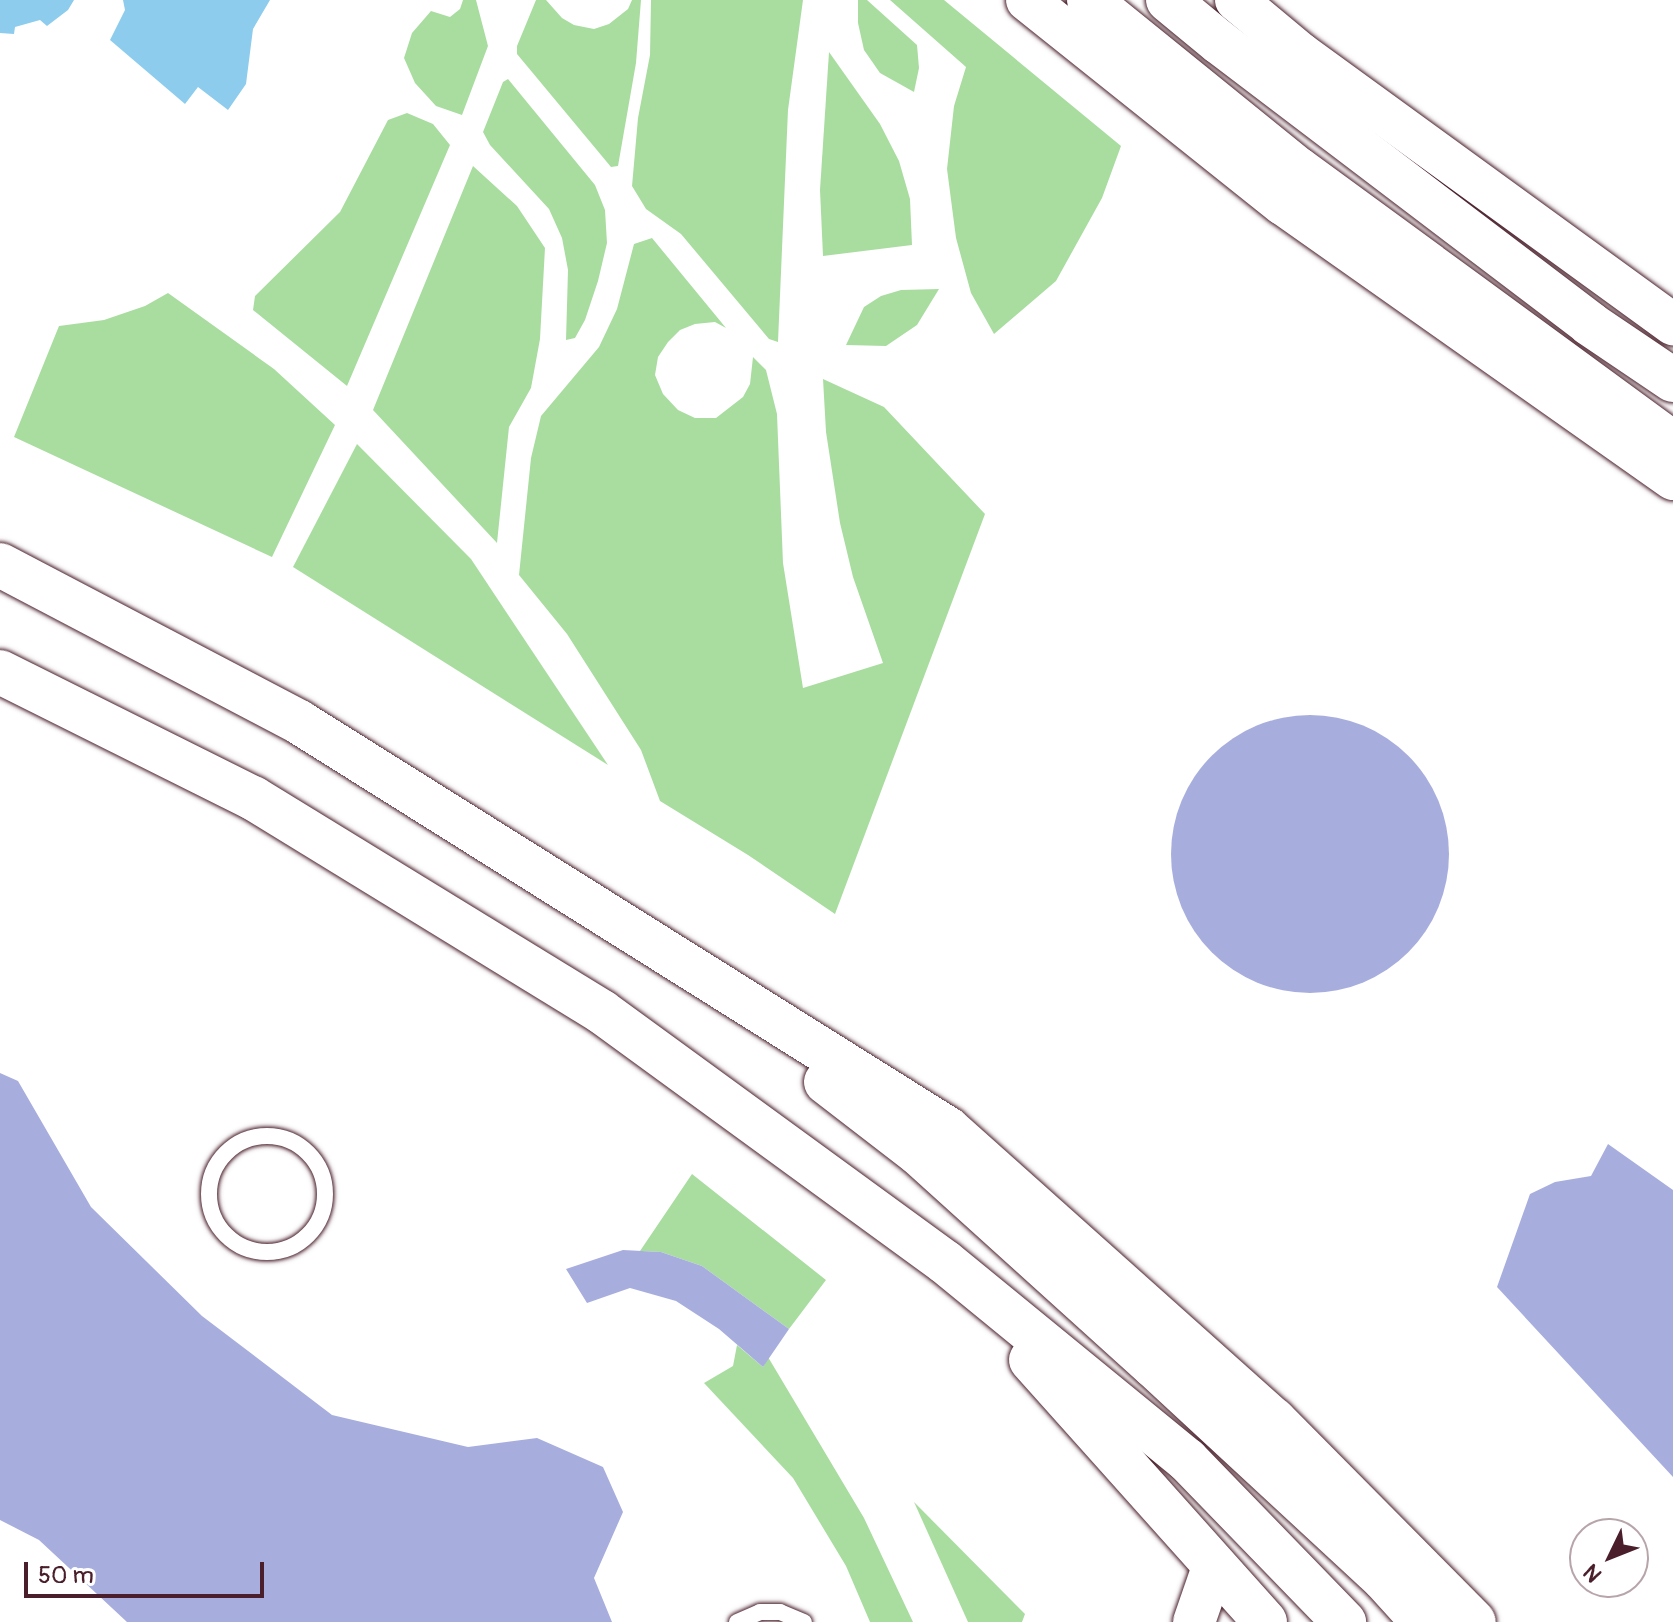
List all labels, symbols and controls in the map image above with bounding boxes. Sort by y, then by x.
north arrow [1569,1518,1649,1598]
scale bar [28,1546,268,1596]
text: N [1578,1558,1608,1588]
text: 50 m [38,1561,94,1590]

